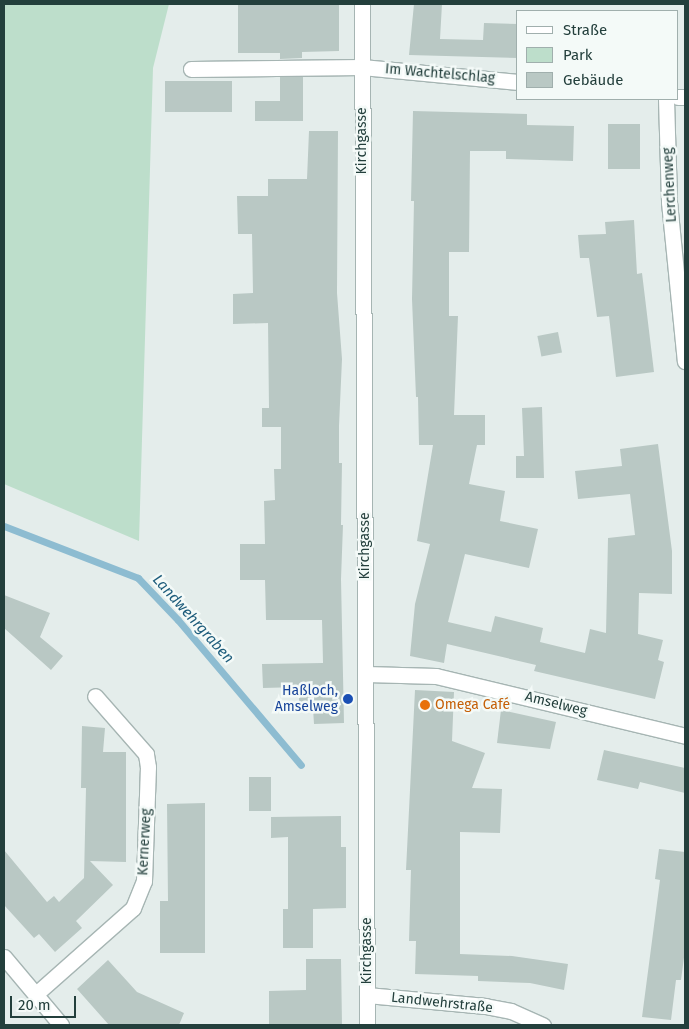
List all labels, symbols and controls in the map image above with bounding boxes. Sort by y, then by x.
legend [516,10,679,100]
text: Straße [563,21,607,39]
text: Park [563,46,593,64]
street label: Im Wachtelschlag [384,61,496,87]
text: Gebäude [563,71,623,89]
street label: Kirchgasse [354,107,370,175]
street label: Lerchenweg [660,147,680,223]
street label: Kirchgasse [357,512,373,580]
water label: Landwehrgraben [148,571,238,667]
place label: Haßloch, Amselweg [275,683,338,716]
street label: Amselweg [523,688,589,720]
marker: Haßloch, Amselweg [342,693,354,705]
place label: Omega Café [435,697,510,713]
marker: Omega Café [419,699,431,711]
street label: Kernerweg [135,808,155,876]
street label: Kirchgasse [359,917,375,985]
scale bar [12,986,79,1018]
street label: Landwehrstraße [390,989,494,1017]
text: 20 m [18,996,51,1014]

